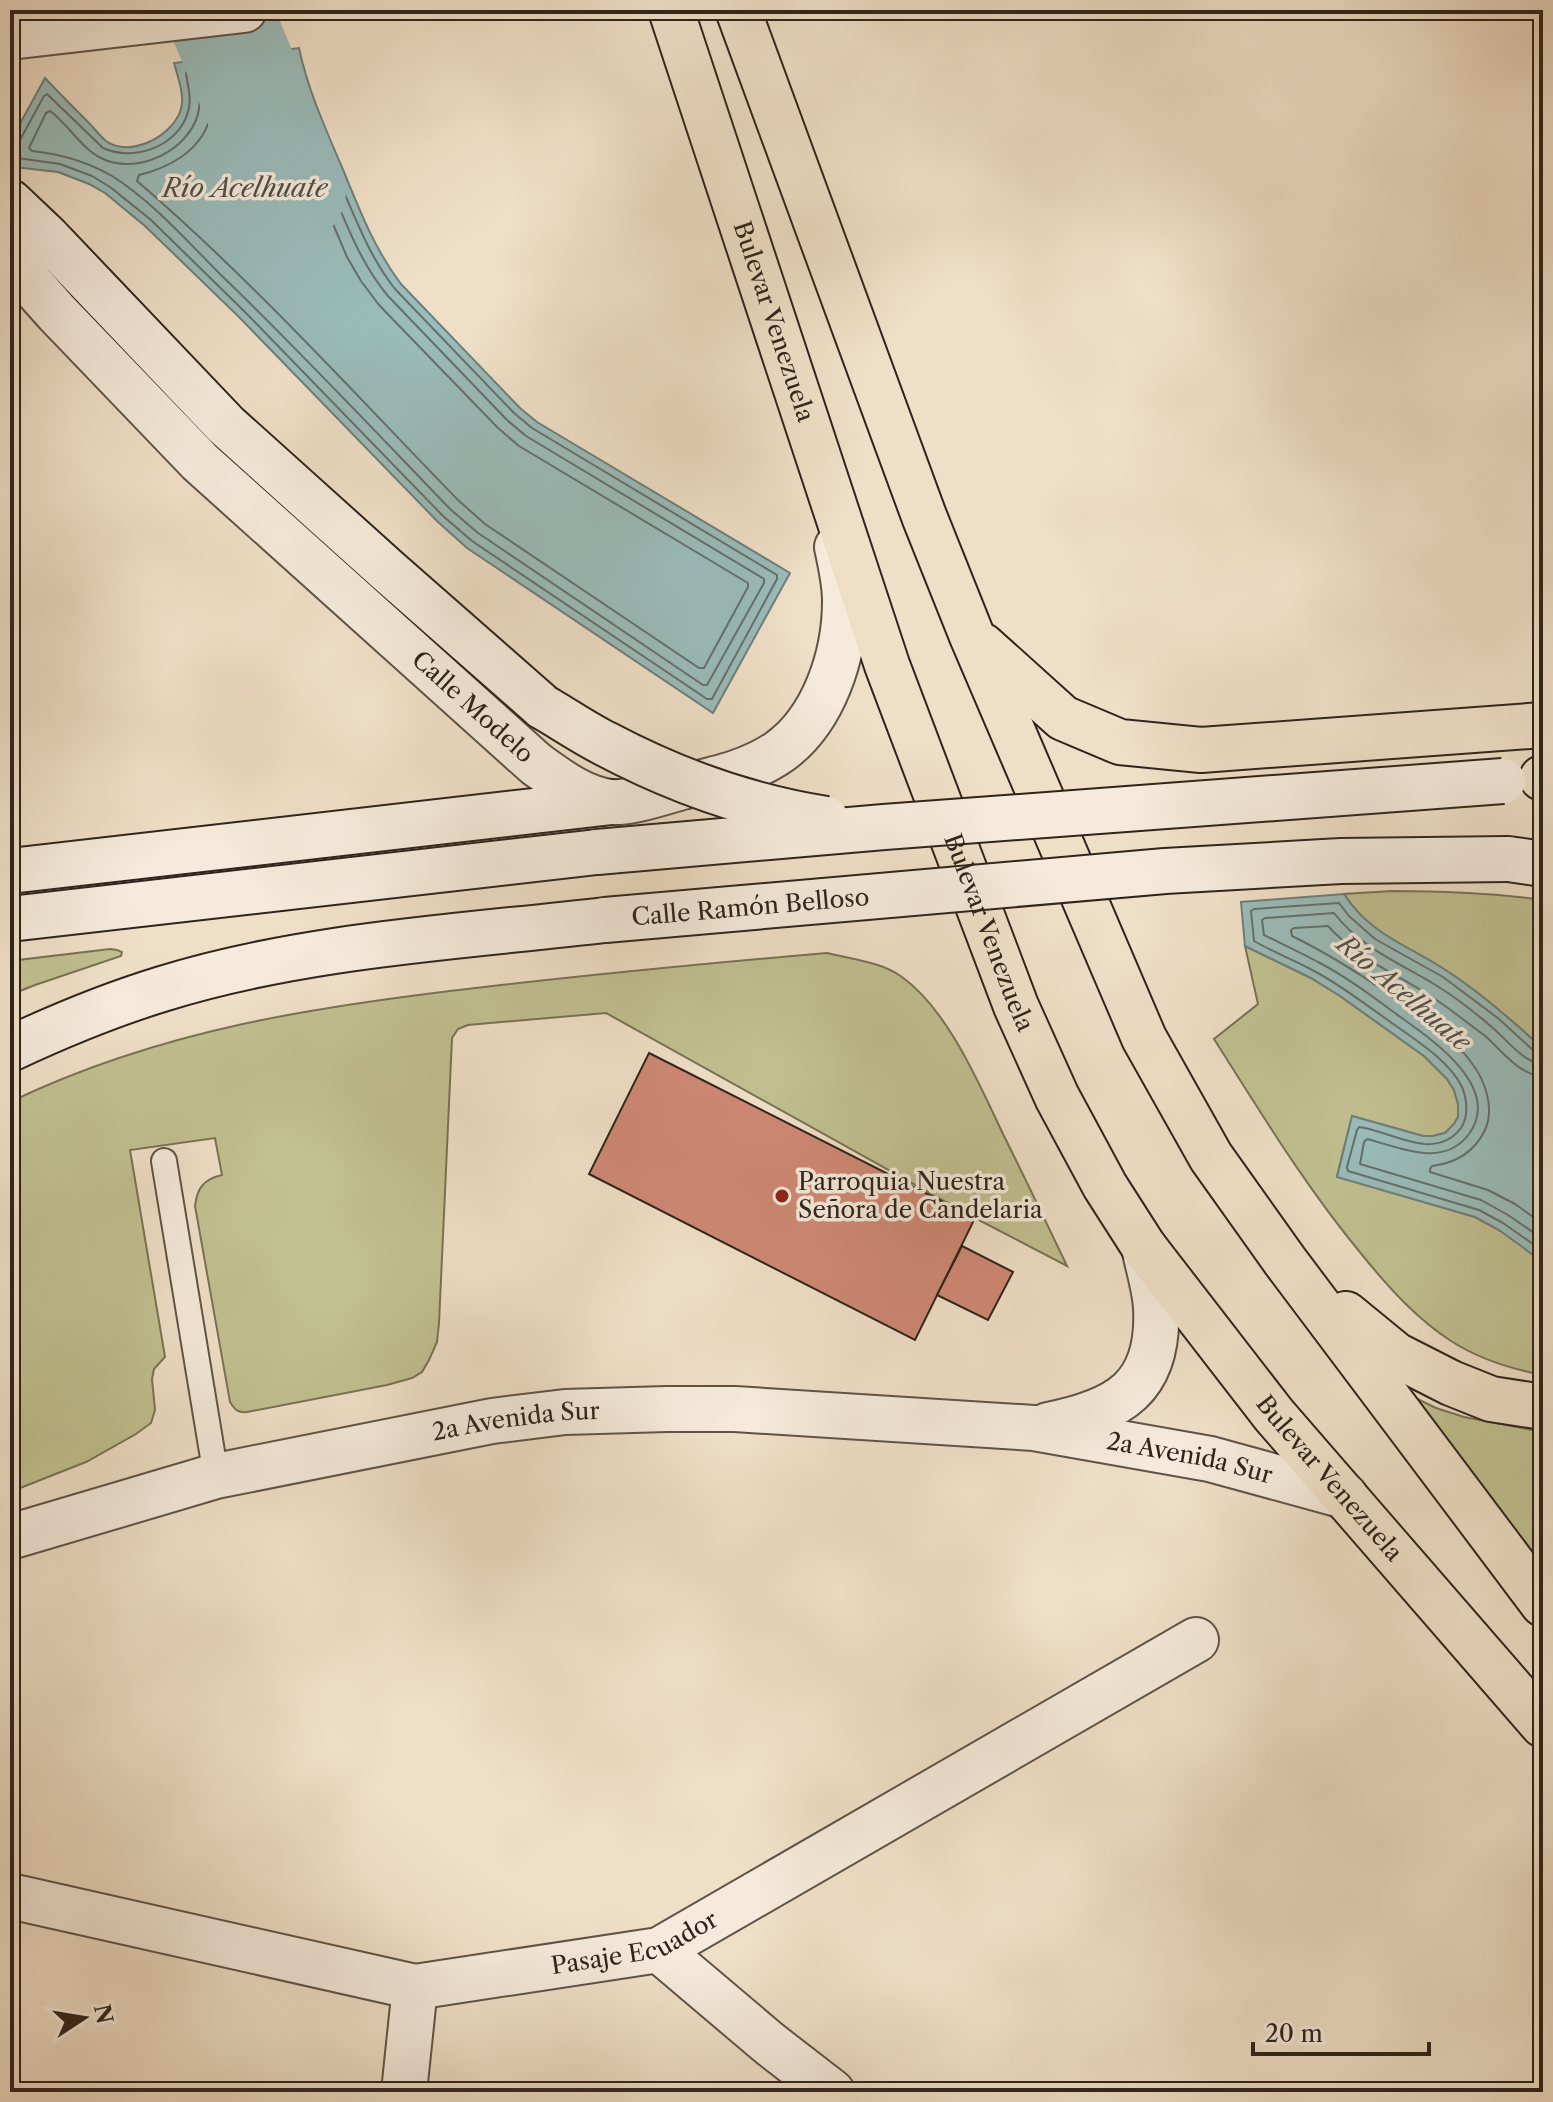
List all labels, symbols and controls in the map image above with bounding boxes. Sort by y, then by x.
water label: Río Acelhuate [161,172,329,204]
street label: Bulevar Venezuela [728,217,821,426]
street label: Calle Modelo [406,645,540,769]
street label: Bulevar Venezuela [938,830,1041,1036]
street label: Calle Ramón Belloso [630,882,870,932]
water label: Río Acelhuate [1329,926,1479,1059]
place label: Parroquia Nuestra Señora de Candelaria [798,1167,1043,1224]
marker: Parroquia Nuestra Señora de Candelaria [773,1187,791,1205]
street label: Bulevar Venezuela [1250,1389,1409,1567]
street label: 2a Avenida Sur [430,1396,600,1447]
street label: 2a Avenida Sur [1105,1426,1276,1489]
street label: Pasaje Ecuador [549,1904,722,1980]
north arrow [44,1978,124,2058]
text: N [88,2002,118,2026]
scale bar [1253,2006,1429,2056]
text: 20 m [1265,2019,1323,2048]

